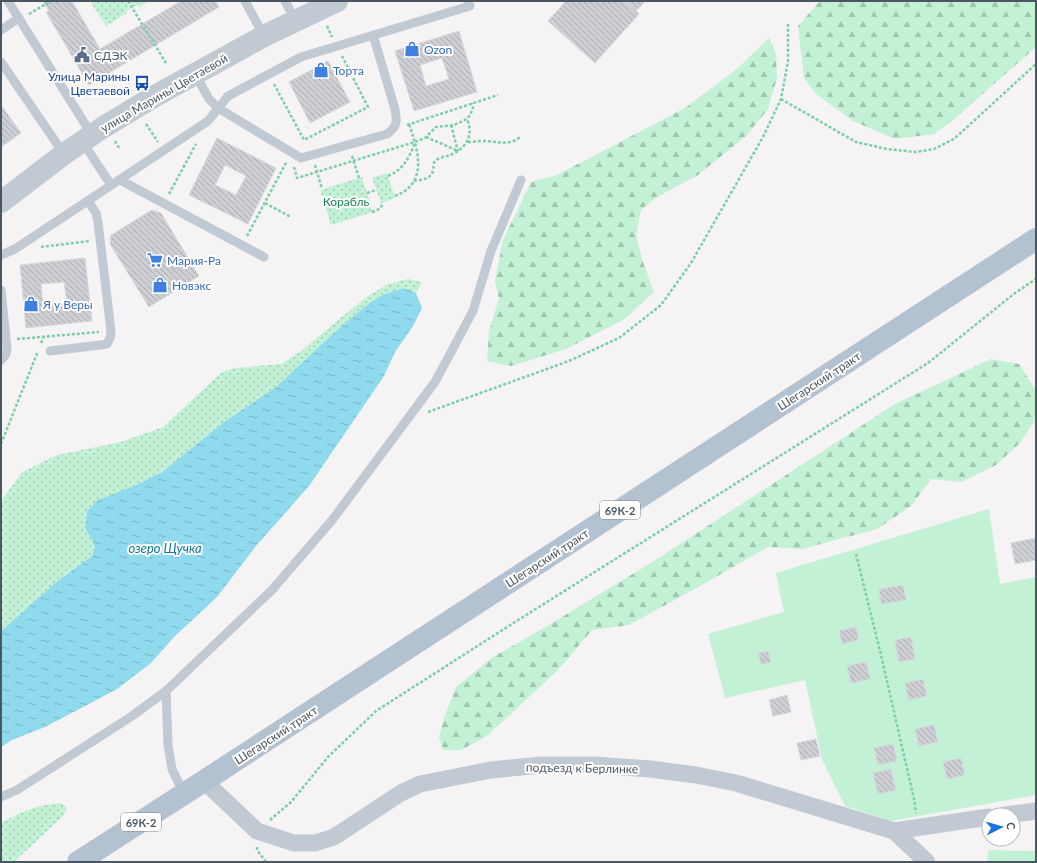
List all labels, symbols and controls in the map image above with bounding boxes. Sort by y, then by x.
shop icon: Ozon [403,40,421,58]
place label: Ozon [424,42,452,57]
public building icon: СДЭК [73,46,91,64]
place label: СДЭК [94,48,128,63]
street label: улица Марины Цветаевой [98,50,230,136]
shop icon: Торта [312,61,330,79]
place label: Торта [333,63,364,78]
place label: Улица Марины Цветаевой [48,69,130,98]
bus stop icon: Улица Марины Цветаевой [133,74,151,92]
park label: Корабль [323,194,370,209]
supermarket icon: Мария-Ра [146,251,164,269]
place label: Мария-Ра [167,253,221,268]
shop icon: Новэкс [151,276,169,294]
place label: Новэкс [172,278,211,293]
shop icon: Я у Веры [22,295,40,313]
place label: Я у Веры [42,297,93,312]
street label: Шегарский тракт [774,348,864,414]
road number: 69К-2 [600,501,640,519]
street label: Шегарский тракт [502,525,592,591]
water label: озеро Щучка [128,540,202,556]
street label: Шегарский тракт [231,702,321,768]
street label: подъезд к Берлинке [526,760,638,776]
north arrow [981,807,1021,847]
road number: 69К-2 [121,813,161,831]
text: С [1005,822,1018,831]

